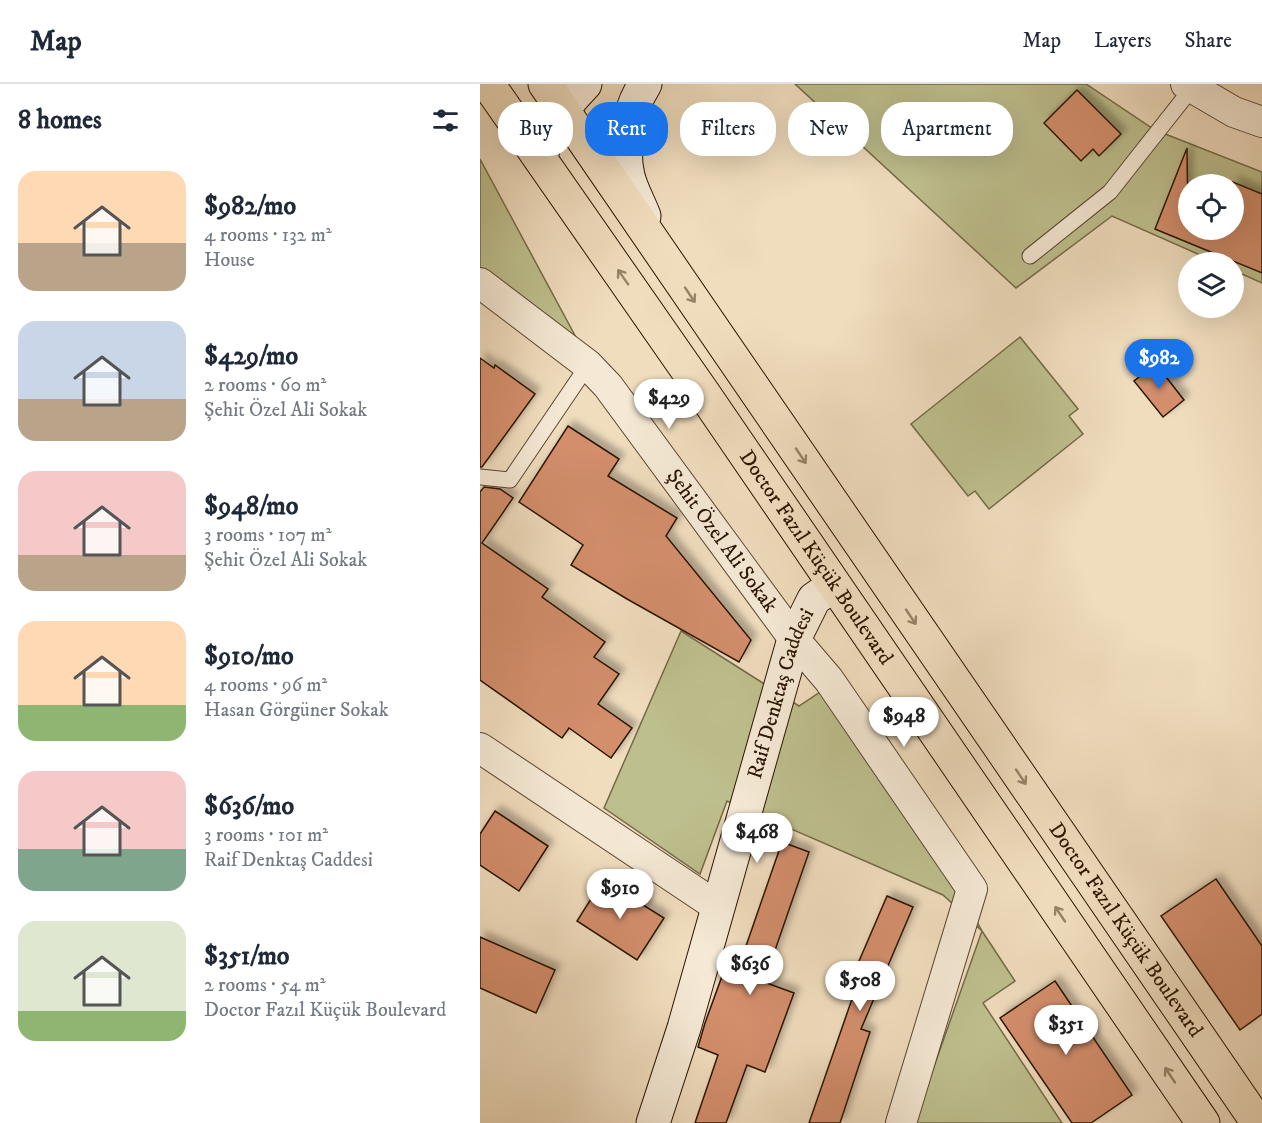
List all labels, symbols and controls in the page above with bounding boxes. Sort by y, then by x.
text: Map [30,24,82,59]
text: Map [1022,28,1061,54]
text: Layers [1094,28,1152,54]
text: Share [1185,28,1232,54]
chip: Buy [498,102,573,156]
chip: Rent [585,102,668,156]
chip: Filters [680,102,776,156]
chip: New [788,102,869,156]
chip: Apartment [881,102,1013,156]
text: 8 homes [18,104,102,137]
icon: filters [429,104,462,137]
map controls [1178,174,1244,318]
button: locate [1178,174,1244,240]
text: $982/mo [204,190,296,223]
icon: home [66,195,138,267]
text: 4 rooms · 132 m² [204,223,332,248]
text: House [204,248,255,273]
button: layers [1178,252,1244,318]
one-way arrow [617,269,629,286]
one-way arrow [684,286,696,303]
pin: $982 [1123,339,1195,390]
text: $429/mo [204,340,298,373]
icon: home [66,345,138,417]
text: $982 [1139,346,1179,371]
text: 2 rooms · 60 m² [204,373,326,398]
pin: $429 [633,379,705,430]
text: $429 [648,386,690,411]
text: Şehit Özel Ali Sokak [204,398,367,423]
street label: Doctor Fazıl Küçük Boulevard [733,445,899,670]
one-way arrow [794,447,807,464]
street label: Şehit Özel Ali Sokak [661,464,784,618]
text: $948/mo [204,490,298,523]
icon: home [66,495,138,567]
text: 3 rooms · 107 m² [204,523,332,548]
text: Şehit Özel Ali Sokak [204,548,367,573]
street label: Raif Denktaş Caddesi [742,604,820,782]
one-way arrow [905,608,917,624]
text: $910/mo [204,640,294,673]
icon: home [66,645,138,717]
text: 4 rooms · 96 m² [204,673,327,698]
pin: $948 [868,697,940,748]
text: Hasan Görgüner Sokak [204,698,389,723]
text: $948 [883,704,925,729]
one-way arrow [1015,769,1027,785]
text: $636/mo [204,790,294,823]
icon: home [66,795,138,867]
pin: $468 [721,813,793,864]
street label: Doctor Fazıl Küçük Boulevard [1043,818,1209,1043]
text: $468 [736,820,778,845]
text: 3 rooms · 101 m² [204,823,328,848]
text: Raif Denktaş Caddesi [204,848,373,873]
pin: $910 [584,869,656,920]
text: $910 [601,876,639,901]
one-way arrow [1054,906,1066,922]
text: $351/mo [204,940,290,973]
icon: home [66,945,138,1017]
pin: $636 [714,945,786,996]
text: $636 [730,952,770,977]
pin: $508 [824,961,896,1012]
text: $508 [839,968,881,993]
text: 2 rooms · 54 m² [204,973,326,998]
text: Doctor Fazıl Küçük Boulevard [204,998,446,1023]
pin: $351 [1030,1005,1102,1056]
text: $351 [1048,1012,1084,1037]
one-way arrow [1164,1067,1176,1083]

